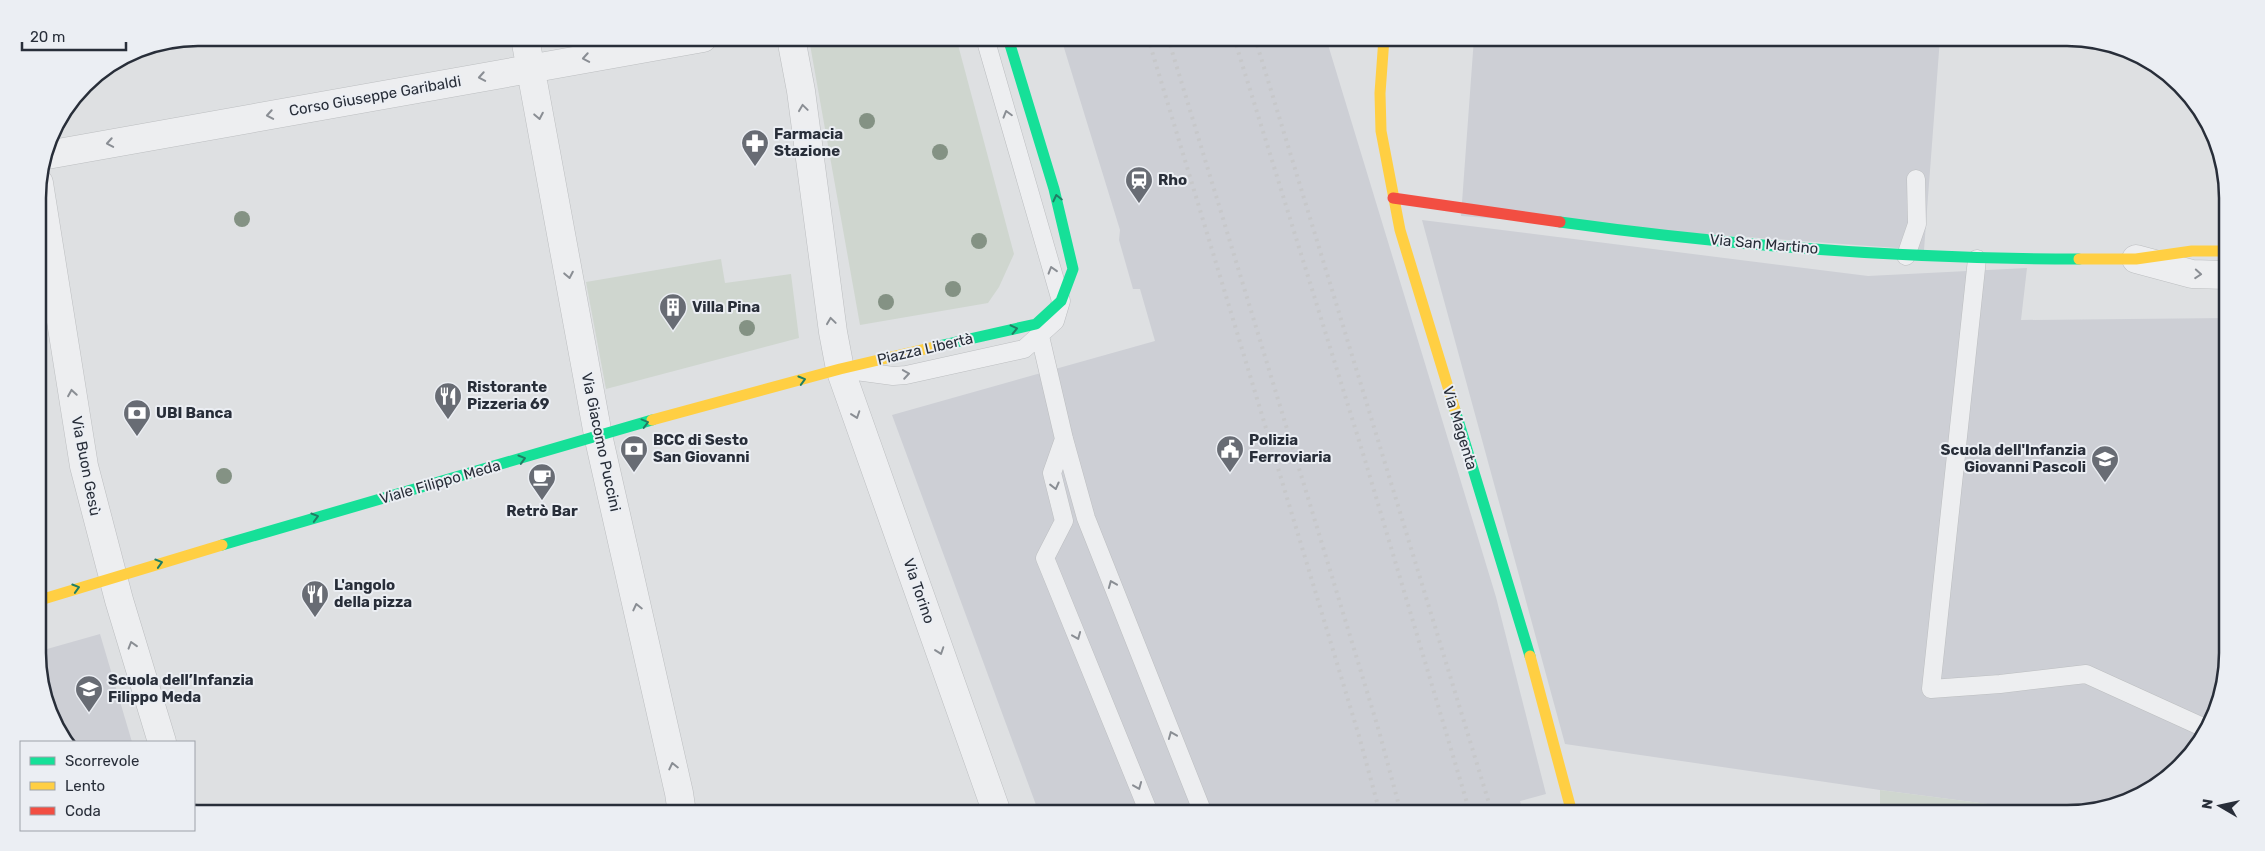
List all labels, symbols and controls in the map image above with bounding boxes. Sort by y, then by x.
scale bar [22,20,126,52]
text: 20 m [30,28,65,46]
one-way arrow [581,52,590,62]
one-way arrow [478,71,486,81]
street label: Corso Giuseppe Garibaldi [288,72,462,120]
one-way arrow [798,104,809,112]
one-way arrow [266,109,275,119]
one-way arrow [533,111,544,120]
one-way arrow [1002,111,1012,119]
place label: Farmacia Stazione [774,125,843,160]
pharmacy icon: Farmacia Stazione [740,128,770,167]
one-way arrow [106,138,115,148]
station icon: Rho [1124,165,1154,204]
place label: Rho [1158,171,1187,189]
one-way arrow [1052,194,1063,203]
street label: Via San Martino [1709,230,1819,258]
one-way arrow [1047,267,1057,275]
one-way arrow [2194,268,2202,279]
one-way arrow [563,271,573,280]
building icon: Villa Pina [658,292,688,331]
place label: Villa Pina [692,298,760,316]
one-way arrow [826,317,837,325]
one-way arrow [1010,324,1019,334]
street label: Piazza Libertà [875,329,975,369]
one-way arrow [902,369,910,380]
street label: Via Giacomo Puccini [577,371,625,513]
one-way arrow [797,375,806,386]
place label: Ristorante Pizzeria 69 [467,378,550,413]
restaurant icon: Ristorante Pizzeria 69 [433,381,463,420]
street label: Via Magenta [1439,384,1481,472]
one-way arrow [68,389,78,398]
bank icon: UBI Banca [122,398,152,437]
place label: UBI Banca [156,404,232,422]
one-way arrow [850,410,860,419]
street label: Via Buon Gesù [68,415,104,517]
one-way arrow [640,418,648,428]
place label: BCC di Sesto San Giovanni [653,431,750,466]
place label: Polizia Ferroviaria [1249,431,1332,466]
bank icon: BCC di Sesto San Giovanni [619,434,649,473]
public building icon: Polizia Ferroviaria [1215,434,1245,473]
place label: Scuola dell'Infanzia Giovanni Pascoli [1941,441,2086,476]
school or university icon: Scuola dell'Infanzia Giovanni Pascoli [2090,444,2120,483]
one-way arrow [518,454,526,464]
street label: Viale Filippo Meda [378,456,502,508]
cafe icon: Retrò Bar [527,462,557,501]
one-way arrow [1049,481,1060,490]
place label: Retrò Bar [506,502,578,520]
one-way arrow [311,513,319,523]
street label: Via Torino [899,556,939,626]
one-way arrow [155,559,163,569]
place label: L'angolo della pizza [334,576,412,611]
restaurant icon: L'angolo della pizza [300,579,330,618]
one-way arrow [1108,581,1118,589]
one-way arrow [72,584,80,594]
one-way arrow [633,603,643,612]
one-way arrow [1070,631,1081,640]
one-way arrow [128,642,138,650]
one-way arrow [934,646,944,655]
place label: Scuola dell’Infanzia Filippo Meda [108,671,254,706]
school or university icon: Scuola dell’Infanzia Filippo Meda [74,674,104,713]
one-way arrow [1168,732,1178,740]
legend [20,741,195,831]
text: Scorrevole [65,752,139,770]
one-way arrow [668,761,679,770]
text: Lento [65,777,105,795]
north arrow [2195,781,2245,831]
one-way arrow [1132,782,1142,790]
text: N [2198,798,2217,810]
text: Coda [65,802,101,820]

